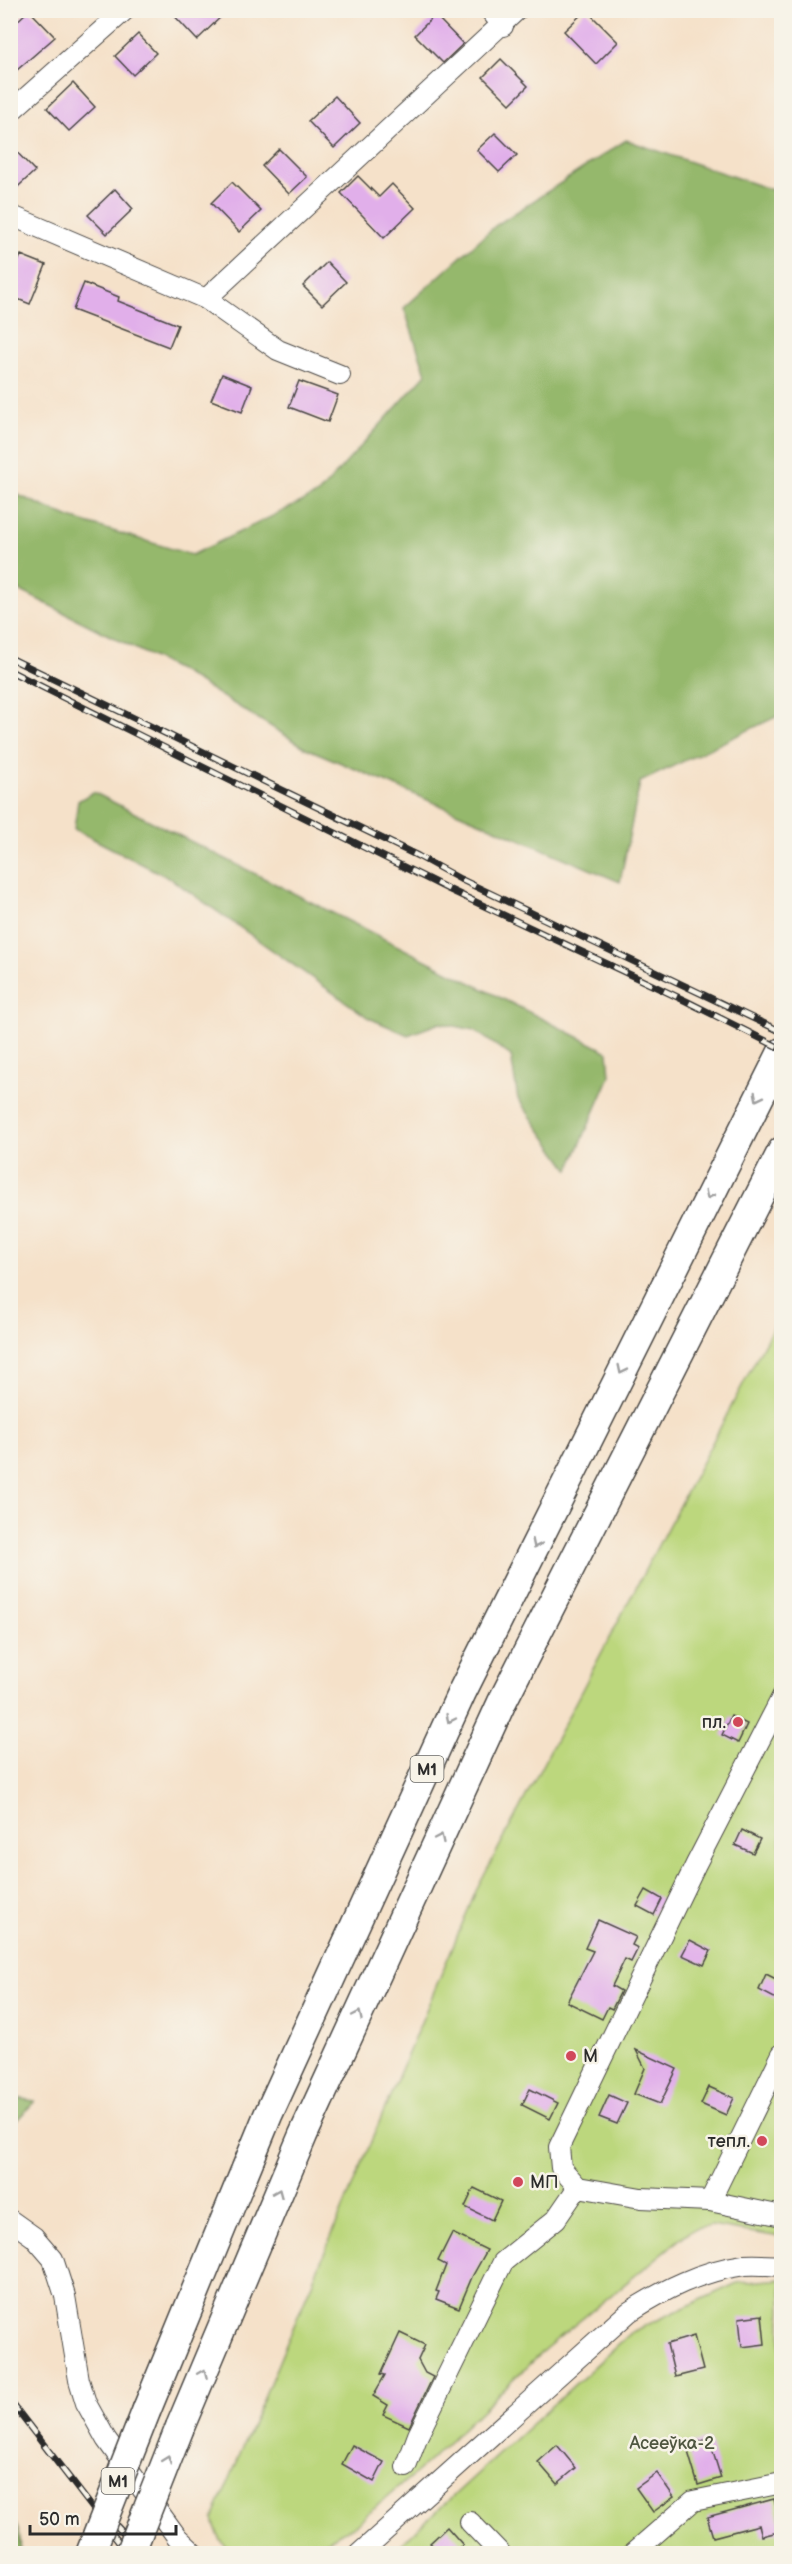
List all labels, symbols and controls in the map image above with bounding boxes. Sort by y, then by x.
one-way arrow [754,1091,766,1102]
one-way arrow [705,1189,717,1200]
one-way arrow [618,1363,630,1374]
one-way arrow [531,1538,543,1549]
place label: пл. [702,1712,726,1733]
one-way arrow [445,1713,457,1724]
marker: пл. [731,1715,745,1729]
road number: М1 [410,1756,444,1782]
one-way arrow [432,1833,444,1844]
one-way arrow [351,2011,363,2022]
place label: М [583,2046,598,2067]
marker: М [564,2049,578,2063]
place label: тепл. [707,2131,750,2152]
marker: тепл. [755,2134,769,2148]
place label: МП [530,2172,559,2193]
marker: МП [511,2175,525,2189]
one-way arrow [271,2188,283,2199]
one-way arrow [196,2368,208,2379]
park label: Асееўка-2 [628,2433,715,2454]
one-way arrow [160,2455,172,2466]
road number: М1 [102,2468,134,2494]
scale bar [30,2498,176,2536]
text: 50 m [39,2509,80,2530]

